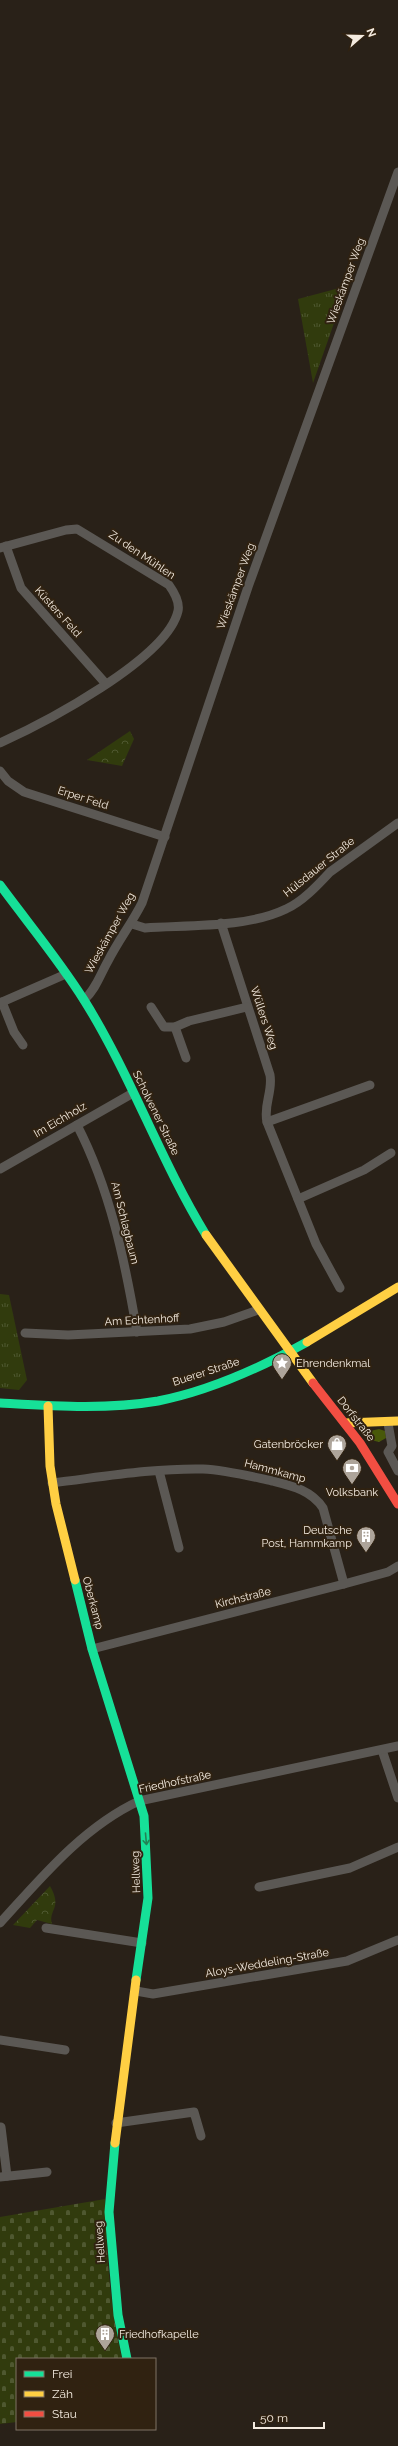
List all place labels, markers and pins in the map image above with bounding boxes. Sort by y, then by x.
place icon: Ehrendenkmal [271,1352,293,1380]
place label: Ehrendenkmal [296,1357,370,1370]
shop icon: Gatenbröcker [326,1433,348,1461]
place label: Gatenbröcker [254,1438,323,1451]
bank icon: Volksbank [341,1457,363,1485]
place label: Volksbank [326,1486,378,1499]
place label: Deutsche Post, Hammkamp [261,1524,353,1550]
building icon: Deutsche Post, Hammkamp [355,1525,377,1553]
building icon: Friedhofkapelle [94,2323,116,2351]
place label: Friedhofkapelle [119,2328,199,2341]

